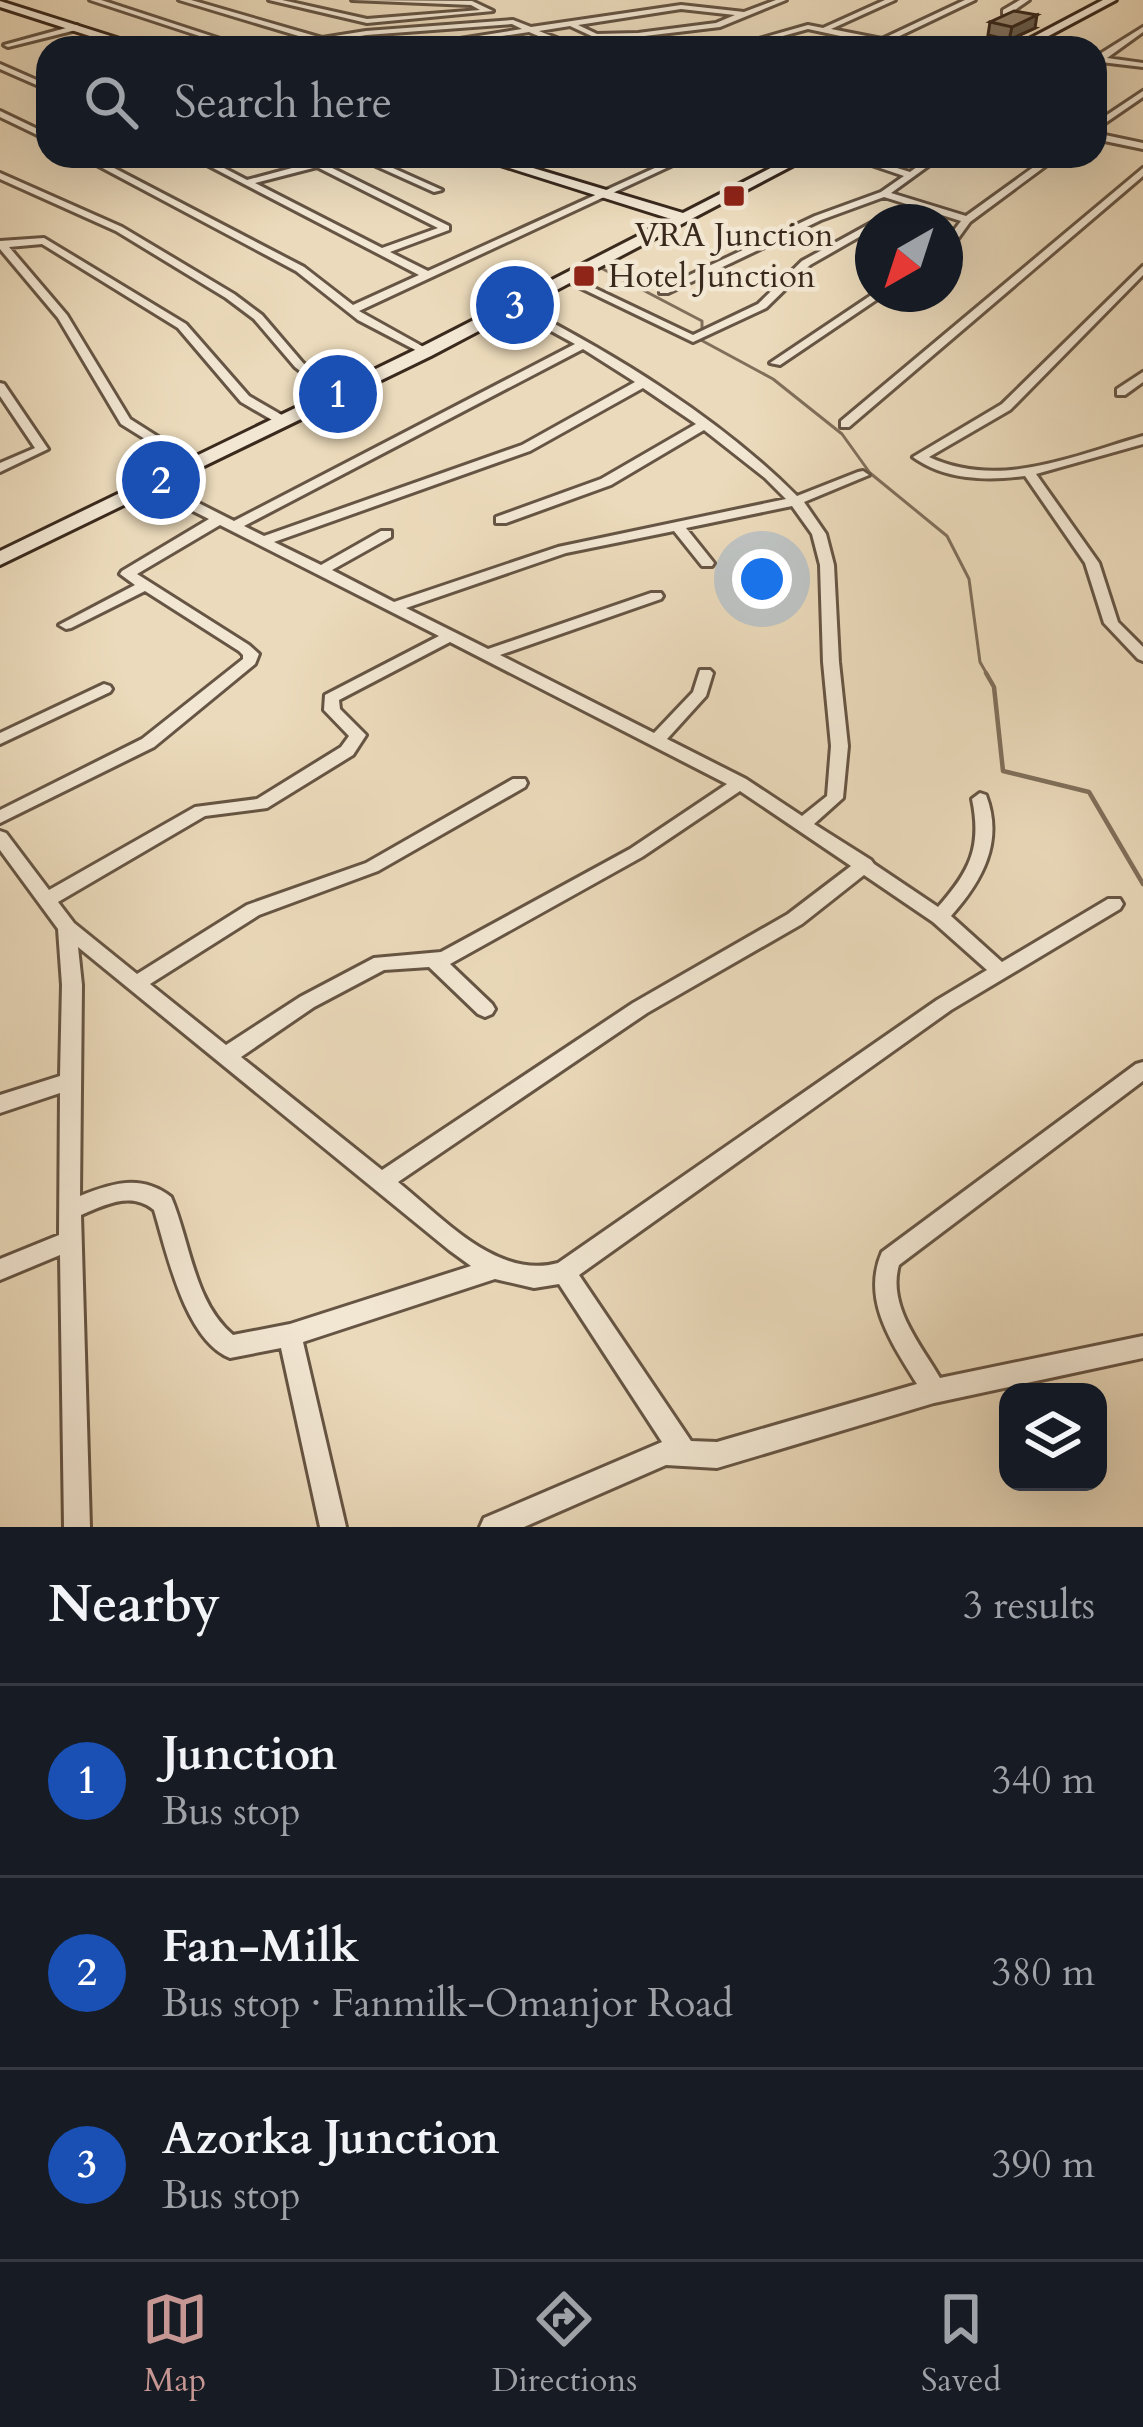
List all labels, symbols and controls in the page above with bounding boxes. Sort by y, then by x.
search box [36,36,1107,168]
icon: search [78,69,144,135]
text: Search here [174,72,392,133]
marker: VRA Junction [721,183,747,209]
north arrow [855,204,963,312]
place label: VRA Junction [635,213,834,258]
place label: Hotel Junction [608,254,816,299]
pin: 3 [476,260,554,350]
marker: Hotel Junction [571,263,597,289]
pin: 1 [299,349,377,439]
pin: 2 [122,435,200,525]
your location [732,549,792,609]
map controls [999,1383,1107,1491]
button: layers [999,1383,1107,1491]
text: Nearby [48,1570,220,1640]
text: 3 results [963,1579,1095,1632]
text: Junction [162,1724,337,1785]
text: 1 [77,1754,97,1807]
text: 340 m [992,1754,1095,1807]
text: Bus stop [162,1785,301,1838]
text: Fan-Milk [162,1916,359,1977]
text: 2 [77,1946,97,1999]
text: 380 m [992,1946,1095,1999]
text: Bus stop · Fanmilk-Omanjor Road [162,1977,733,2030]
text: Azorka Junction [162,2108,499,2169]
text: 3 [77,2138,97,2191]
text: 390 m [992,2138,1095,2191]
text: Bus stop [162,2169,301,2222]
tab: Map [142,2286,208,2403]
tab: Directions [492,2286,637,2403]
tab: Saved [921,2286,1001,2403]

